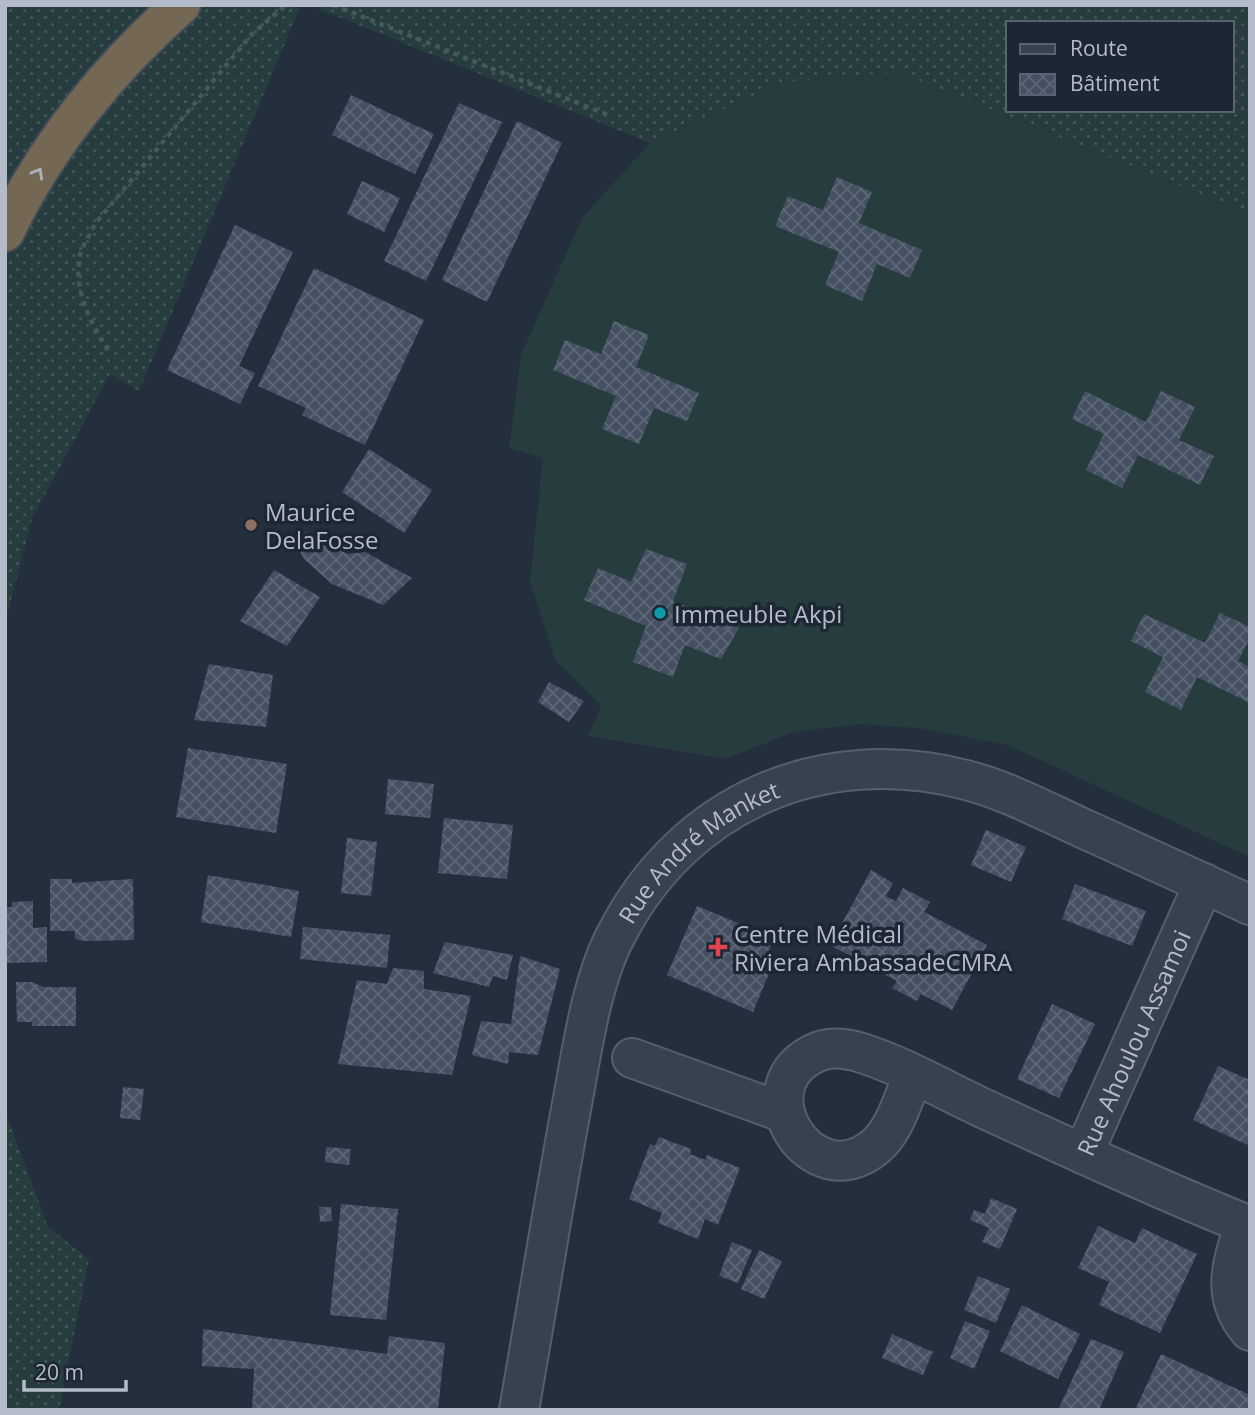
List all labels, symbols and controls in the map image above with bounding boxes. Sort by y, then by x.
legend [1006,21,1234,112]
text: Route [1070,34,1128,62]
text: Bâtiment [1070,69,1160,97]
one-way arrow [30,167,43,180]
place label: Maurice DelaFosse [265,495,378,556]
marker: Maurice DelaFosse [243,517,259,533]
place label: Immeuble Akpi [674,597,842,630]
marker: Immeuble Akpi [652,605,668,621]
street label: Rue André Manket [610,772,784,929]
place label: Centre Médical Riviera AmbassadeCMRA [734,917,1013,978]
street label: Rue Ahoulou Assamoi [1068,925,1198,1161]
marker: Centre Médical Riviera AmbassadeCMRA [708,937,728,957]
scale bar [24,1348,126,1392]
text: 20 m [35,1358,84,1386]

